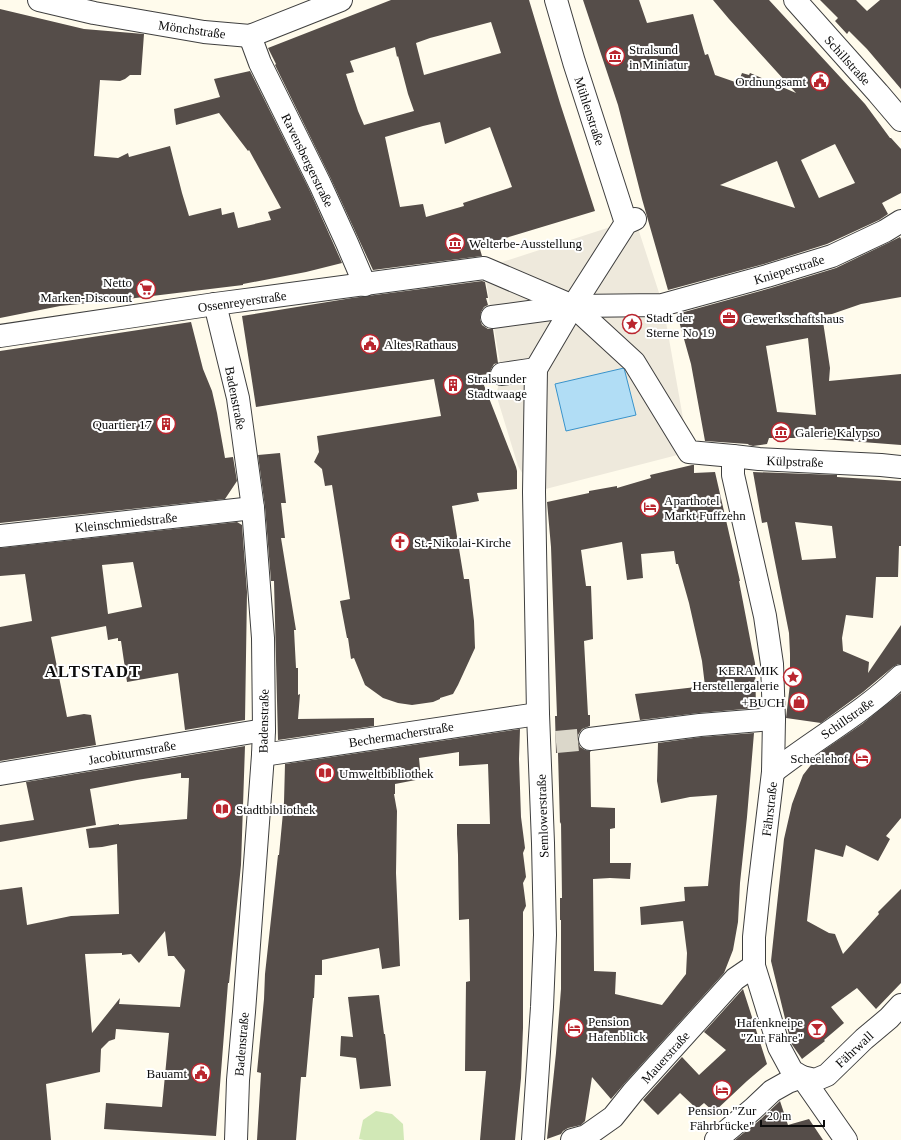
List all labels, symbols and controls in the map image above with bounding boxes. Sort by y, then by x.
street label: Mönchstraße [157,17,227,42]
street label: Schillstraße [822,33,874,88]
place label: Stralsund in Miniatur [629,42,689,72]
museum icon: Stralsund in Miniatur [604,45,626,67]
public building icon: Ordnungsamt [809,70,831,92]
place label: Ordnungsamt [735,74,806,89]
street label: Mühlenstraße [571,75,608,148]
street label: Ravensbergerstraße [278,111,337,210]
museum icon: Welterbe-Ausstellung [444,232,466,254]
place label: Welterbe-Ausstellung [469,236,583,251]
street label: Knieperstraße [752,252,826,287]
place label: Netto Marken-Discount [40,275,132,305]
supermarket icon: Netto Marken-Discount [135,278,157,300]
street label: Ossenreyerstraße [197,288,288,315]
office icon: Gewerkschaftshaus [718,307,740,329]
place label: Stadt der Sterne No 19 [646,310,715,340]
place label: Gewerkschaftshaus [743,311,844,326]
place icon: Stadt der Sterne No 19 [621,313,643,335]
public building icon: Altes Rathaus [359,333,381,355]
place label: Altes Rathaus [384,337,457,352]
street label: Badenstraße [222,365,249,431]
place label: Stralsunder Stadtwaage [467,371,527,401]
building icon: Stralsunder Stadtwaage [442,374,464,396]
building icon: Quartier 17 [155,413,177,435]
place label: Quartier 17 [92,417,152,432]
museum icon: Galerie Kalypso [770,421,792,443]
place label: Galerie Kalypso [795,425,880,440]
street label: Külpstraße [766,453,824,470]
place label: Aparthotel Markt Fuffzehn [664,493,746,523]
hotel icon: Aparthotel Markt Fuffzehn [639,496,661,518]
street label: Kleinschmiedstraße [74,510,178,535]
church icon: St.-Nikolai-Kirche [389,531,411,553]
place label: St.-Nikolai-Kirche [414,535,511,550]
district label: ALTSTADT [45,662,141,681]
place label: KERAMIK Herstellergalerie [693,663,780,693]
place icon: KERAMIK Herstellergalerie [782,666,804,688]
street label: Badenstraße [255,689,272,753]
shop icon: +BUCH [788,691,810,713]
place label: +BUCH [742,695,785,710]
street label: Schillstraße [818,695,877,742]
street label: Bechermacherstraße [348,719,455,750]
street label: Jacobiturmstraße [87,737,177,768]
hotel icon: Scheelehof [851,747,873,769]
place label: Scheelehof [790,751,849,766]
library icon: Umweltbibliothek [314,762,336,784]
place label: Umweltbibliothek [339,766,434,781]
street label: Semlowerstraße [534,774,551,858]
street label: Fährstraße [759,781,780,837]
library icon: Stadtbibliothek [211,798,233,820]
place label: Stadtbibliothek [236,802,316,817]
street label: Badenstraße [231,1011,252,1077]
place label: Pension Hafenblick [588,1014,646,1044]
place label: Hafenkneipe "Zur Fähre" [737,1015,803,1045]
hotel icon: Pension Hafenblick [563,1017,585,1039]
bar icon: Hafenkneipe "Zur Fähre" [806,1018,828,1040]
street label: Mauerstraße [638,1028,693,1086]
street label: Fährwall [832,1028,877,1071]
public building icon: Bauamt [190,1062,212,1084]
place label: Bauamt [147,1066,187,1081]
hotel icon: Pension "Zur Fährbrücke" [711,1079,733,1101]
scale bar [761,1102,824,1128]
place label: Pension "Zur Fährbrücke" [688,1103,757,1133]
text: 20 m [767,1109,792,1123]

